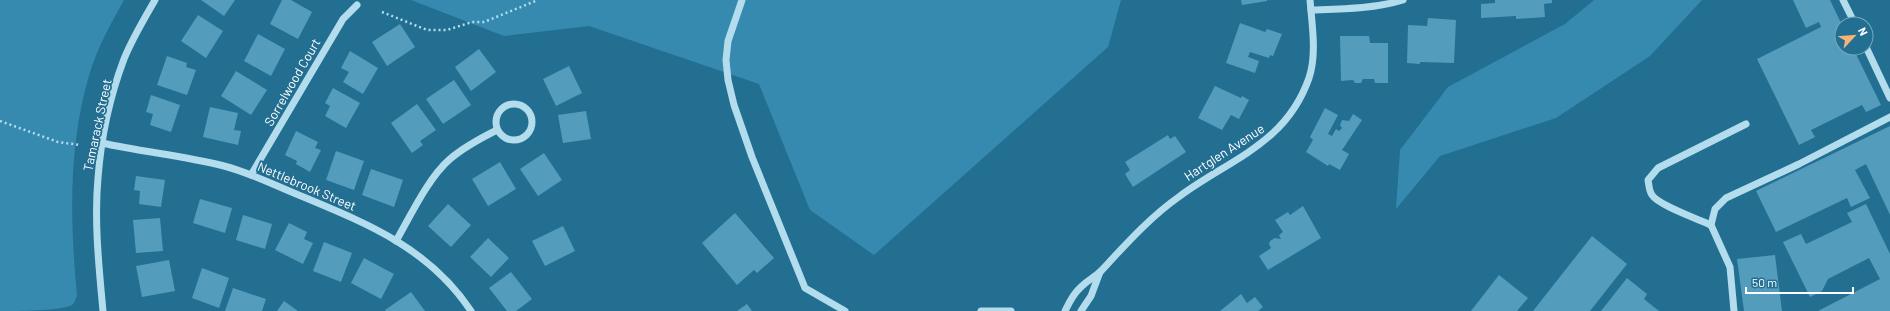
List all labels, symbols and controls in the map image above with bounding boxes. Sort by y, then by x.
north arrow [1834,16,1874,56]
text: N [1856,25,1871,38]
street label: Sorrelwood Court [260,35,324,129]
street label: Tamarack Street [79,77,115,173]
street label: Hartglen Avenue [1181,120,1267,184]
street label: Nettlebrook Street [255,158,359,214]
scale bar [1746,269,1853,295]
text: 50 m [1752,275,1777,289]

